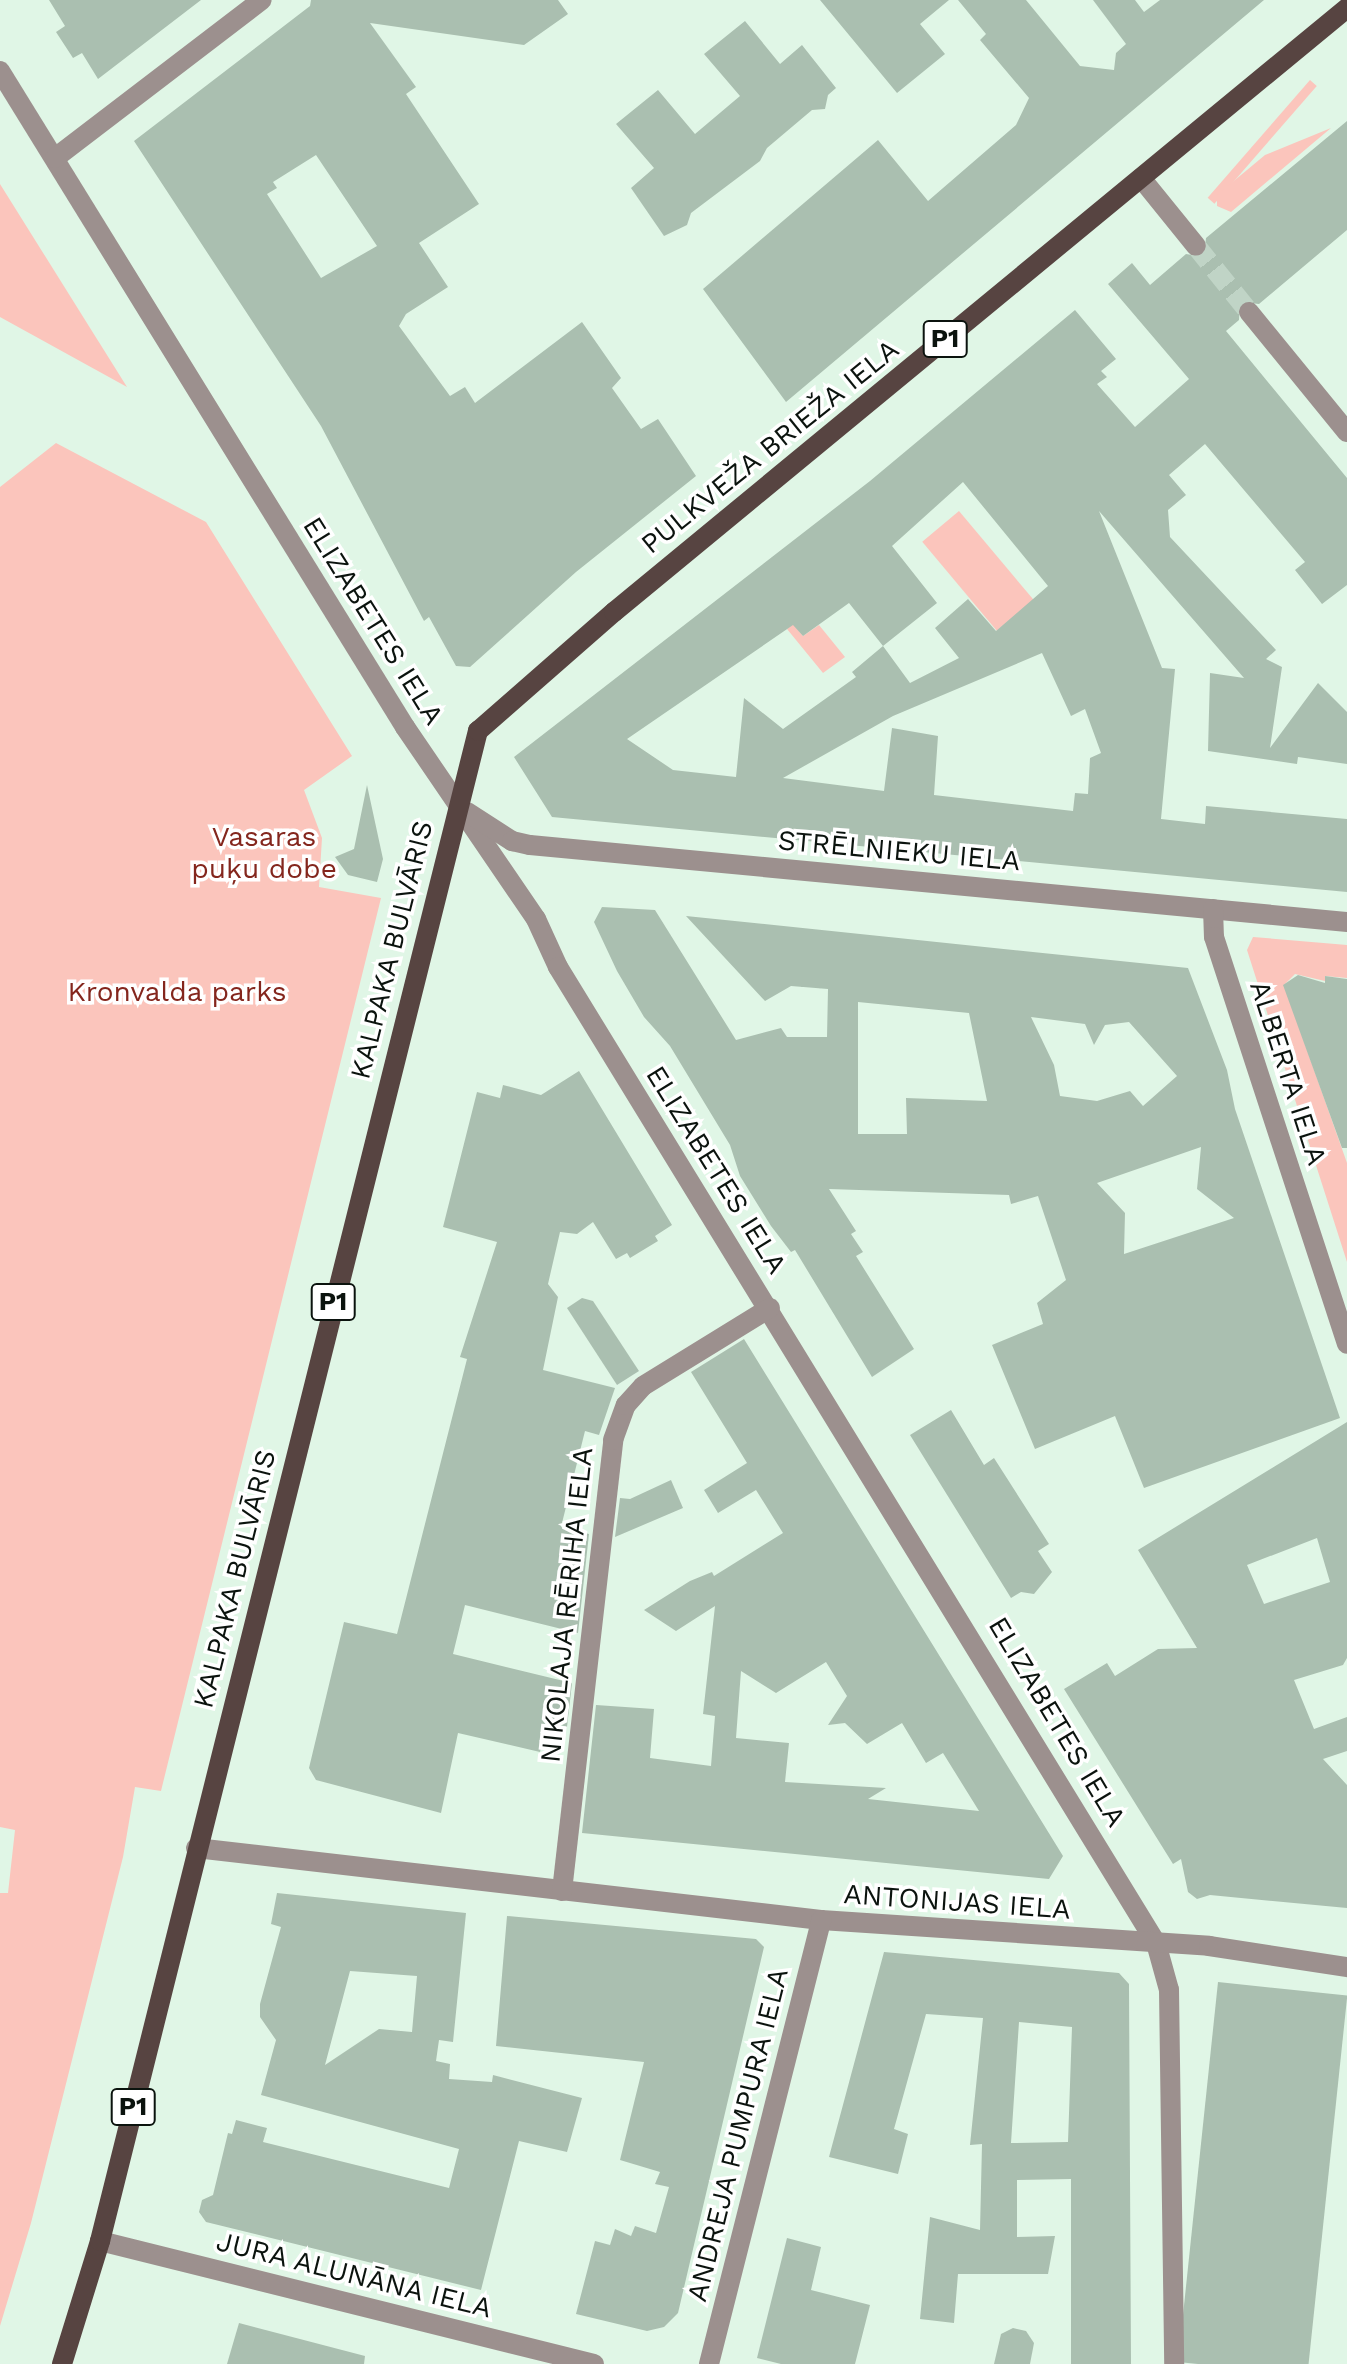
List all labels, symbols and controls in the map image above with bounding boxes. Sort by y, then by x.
road number: P1 [921,317,969,361]
street label: PULKVEŽA BRIEŽA IELA [634,332,906,562]
street label: ELIZABETES IELA [295,511,451,731]
street label: KALPAKA BULVĀRIS [344,817,440,1083]
park label: Vasaras puķu dobe [191,820,337,886]
street label: STRĒLNIEKU IELA [776,824,1022,878]
park label: Kronvalda parks [67,975,287,1009]
street label: ALBERTA IELA [1242,976,1334,1170]
street label: ELIZABETES IELA [638,1060,794,1280]
road number: P1 [309,1280,357,1324]
street label: NIKOLAJA RĒRIHA IELA [534,1445,600,1765]
street label: KALPAKA BULVĀRIS [187,1446,283,1712]
street label: ELIZABETES IELA [981,1611,1133,1833]
street label: ANTONIJAS IELA [842,1877,1072,1927]
street label: ANDREJA PUMPURA IELA [680,1964,796,2306]
road number: P1 [109,2085,157,2129]
street label: JURA ALUNĀNA IELA [211,2224,497,2326]

